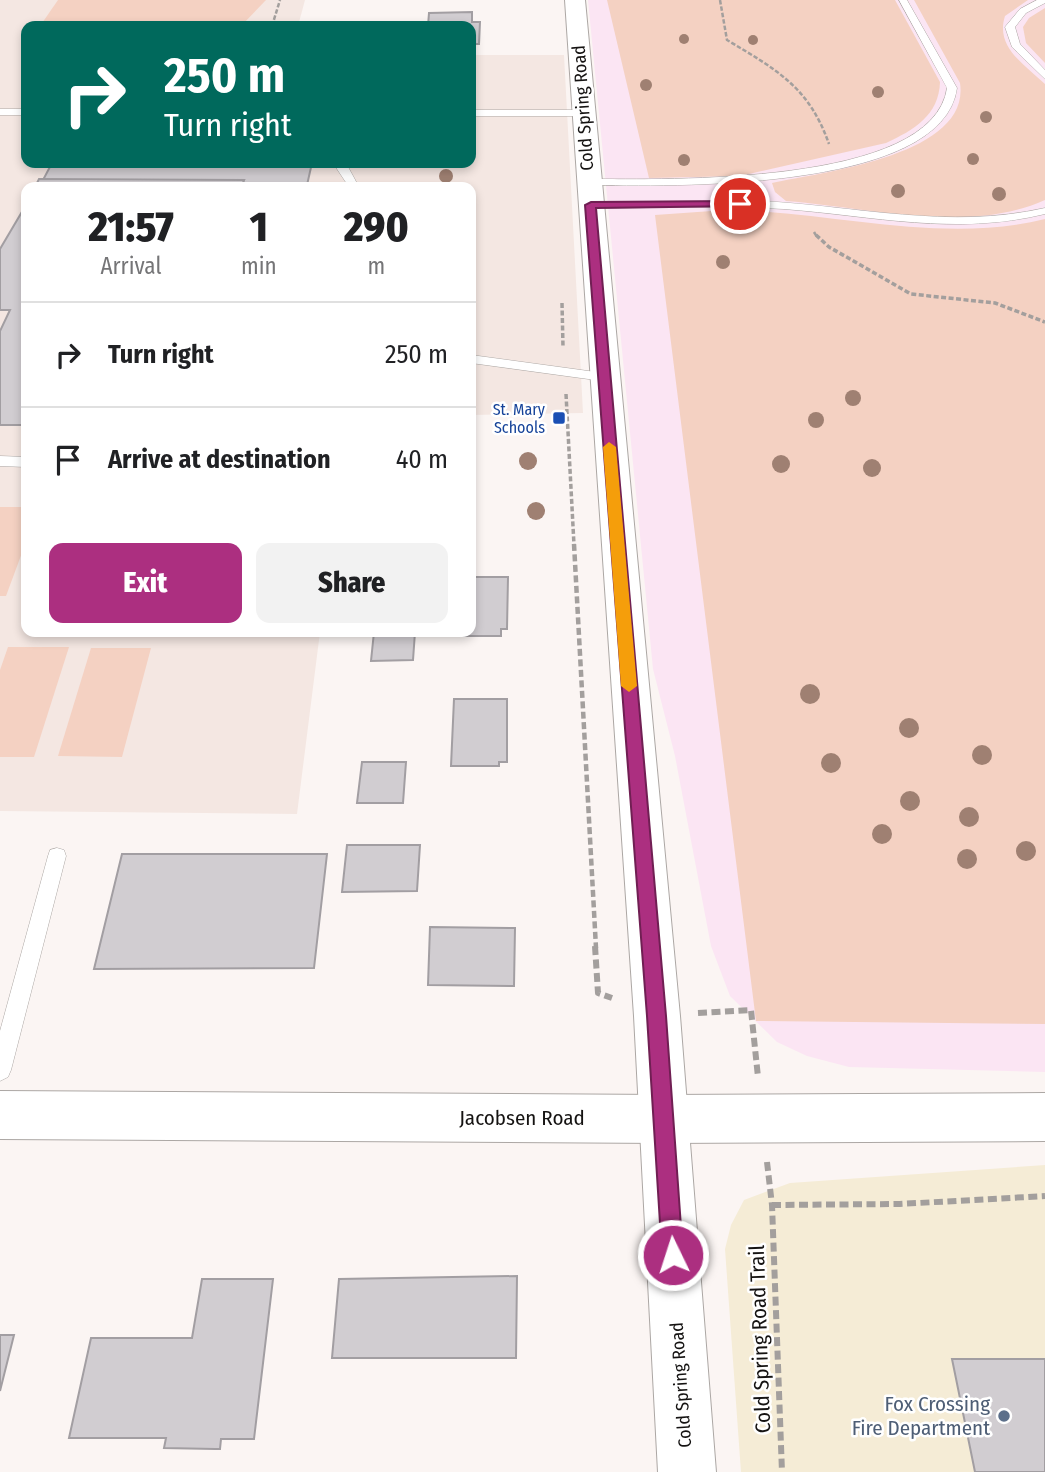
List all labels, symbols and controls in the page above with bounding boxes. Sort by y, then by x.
street label: Cold Spring Road [568,45,598,171]
text: 250 m [164,46,285,105]
icon: right [49,49,140,140]
text: Turn right [164,106,291,144]
pin [710,174,770,234]
icon: arrive [721,185,759,223]
text: 21:57 [88,202,174,252]
text: 1 [250,202,268,252]
text: 290 [344,202,409,252]
text: Arrival [100,252,161,280]
text: min [241,252,277,280]
text: m [367,252,385,280]
icon: right [49,336,87,374]
text: Turn right [108,339,214,370]
text: 250 m [385,339,448,370]
place label: St. Mary Schools [493,400,546,437]
marker: St. Mary Schools [551,410,567,426]
icon: arrive [49,441,87,479]
text: Arrive at destination [108,444,331,475]
text: 40 m [396,444,448,475]
button: Exit [49,543,242,623]
button: Share [256,543,448,623]
street label: Jacobsen Road [459,1105,585,1131]
position arrow [636,1218,710,1292]
street label: Cold Spring Road Trail [744,1244,776,1434]
street label: Cold Spring Road [666,1322,696,1448]
place label: Fox Crossing Fire Department [852,1391,990,1441]
marker: Fox Crossing Fire Department [996,1408,1012,1424]

